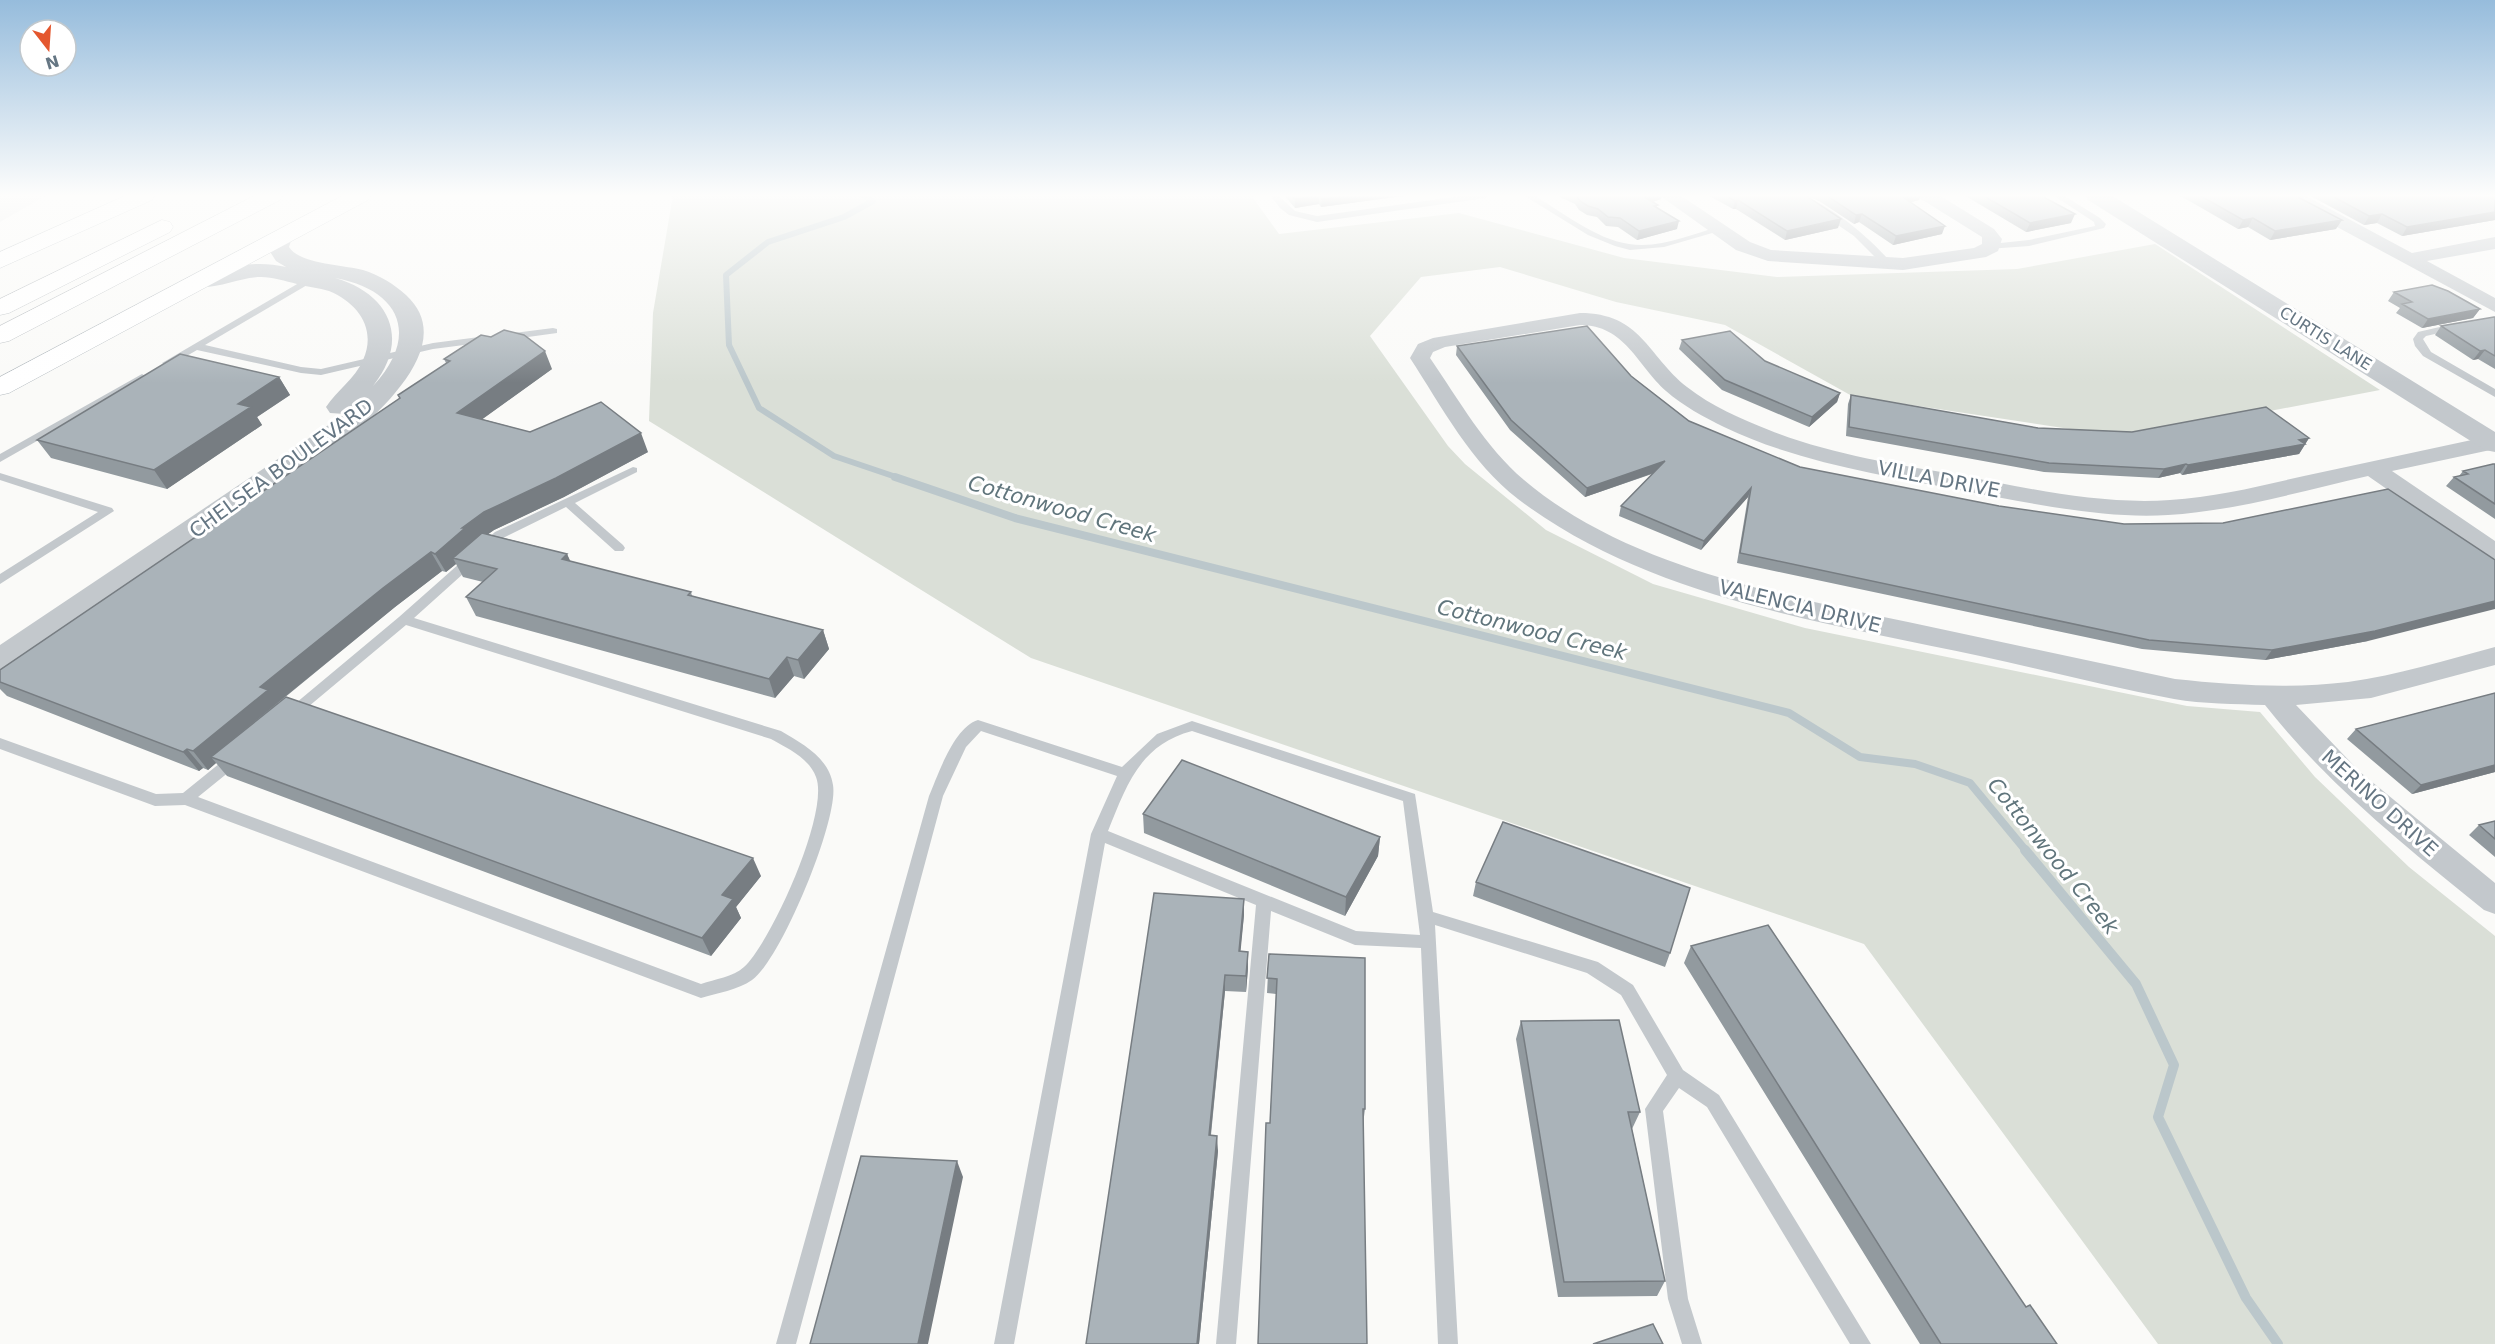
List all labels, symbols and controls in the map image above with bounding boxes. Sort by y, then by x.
north arrow [18,18,78,78]
text: N [43,51,61,73]
street label: CURTIS LANE [2276,303,2375,374]
street label: CHELSEA BOULEVARD [185,393,377,543]
street label: VILLA DRIVE [1876,455,2002,503]
water label: Cottonwood Creek [965,471,1160,548]
street label: VALENCIA DRIVE [1716,574,1884,638]
water label: Cottonwood Creek [1435,595,1630,665]
street label: MERINO DRIVE [2317,744,2443,862]
water label: Cottonwood Creek [1983,773,2124,940]

